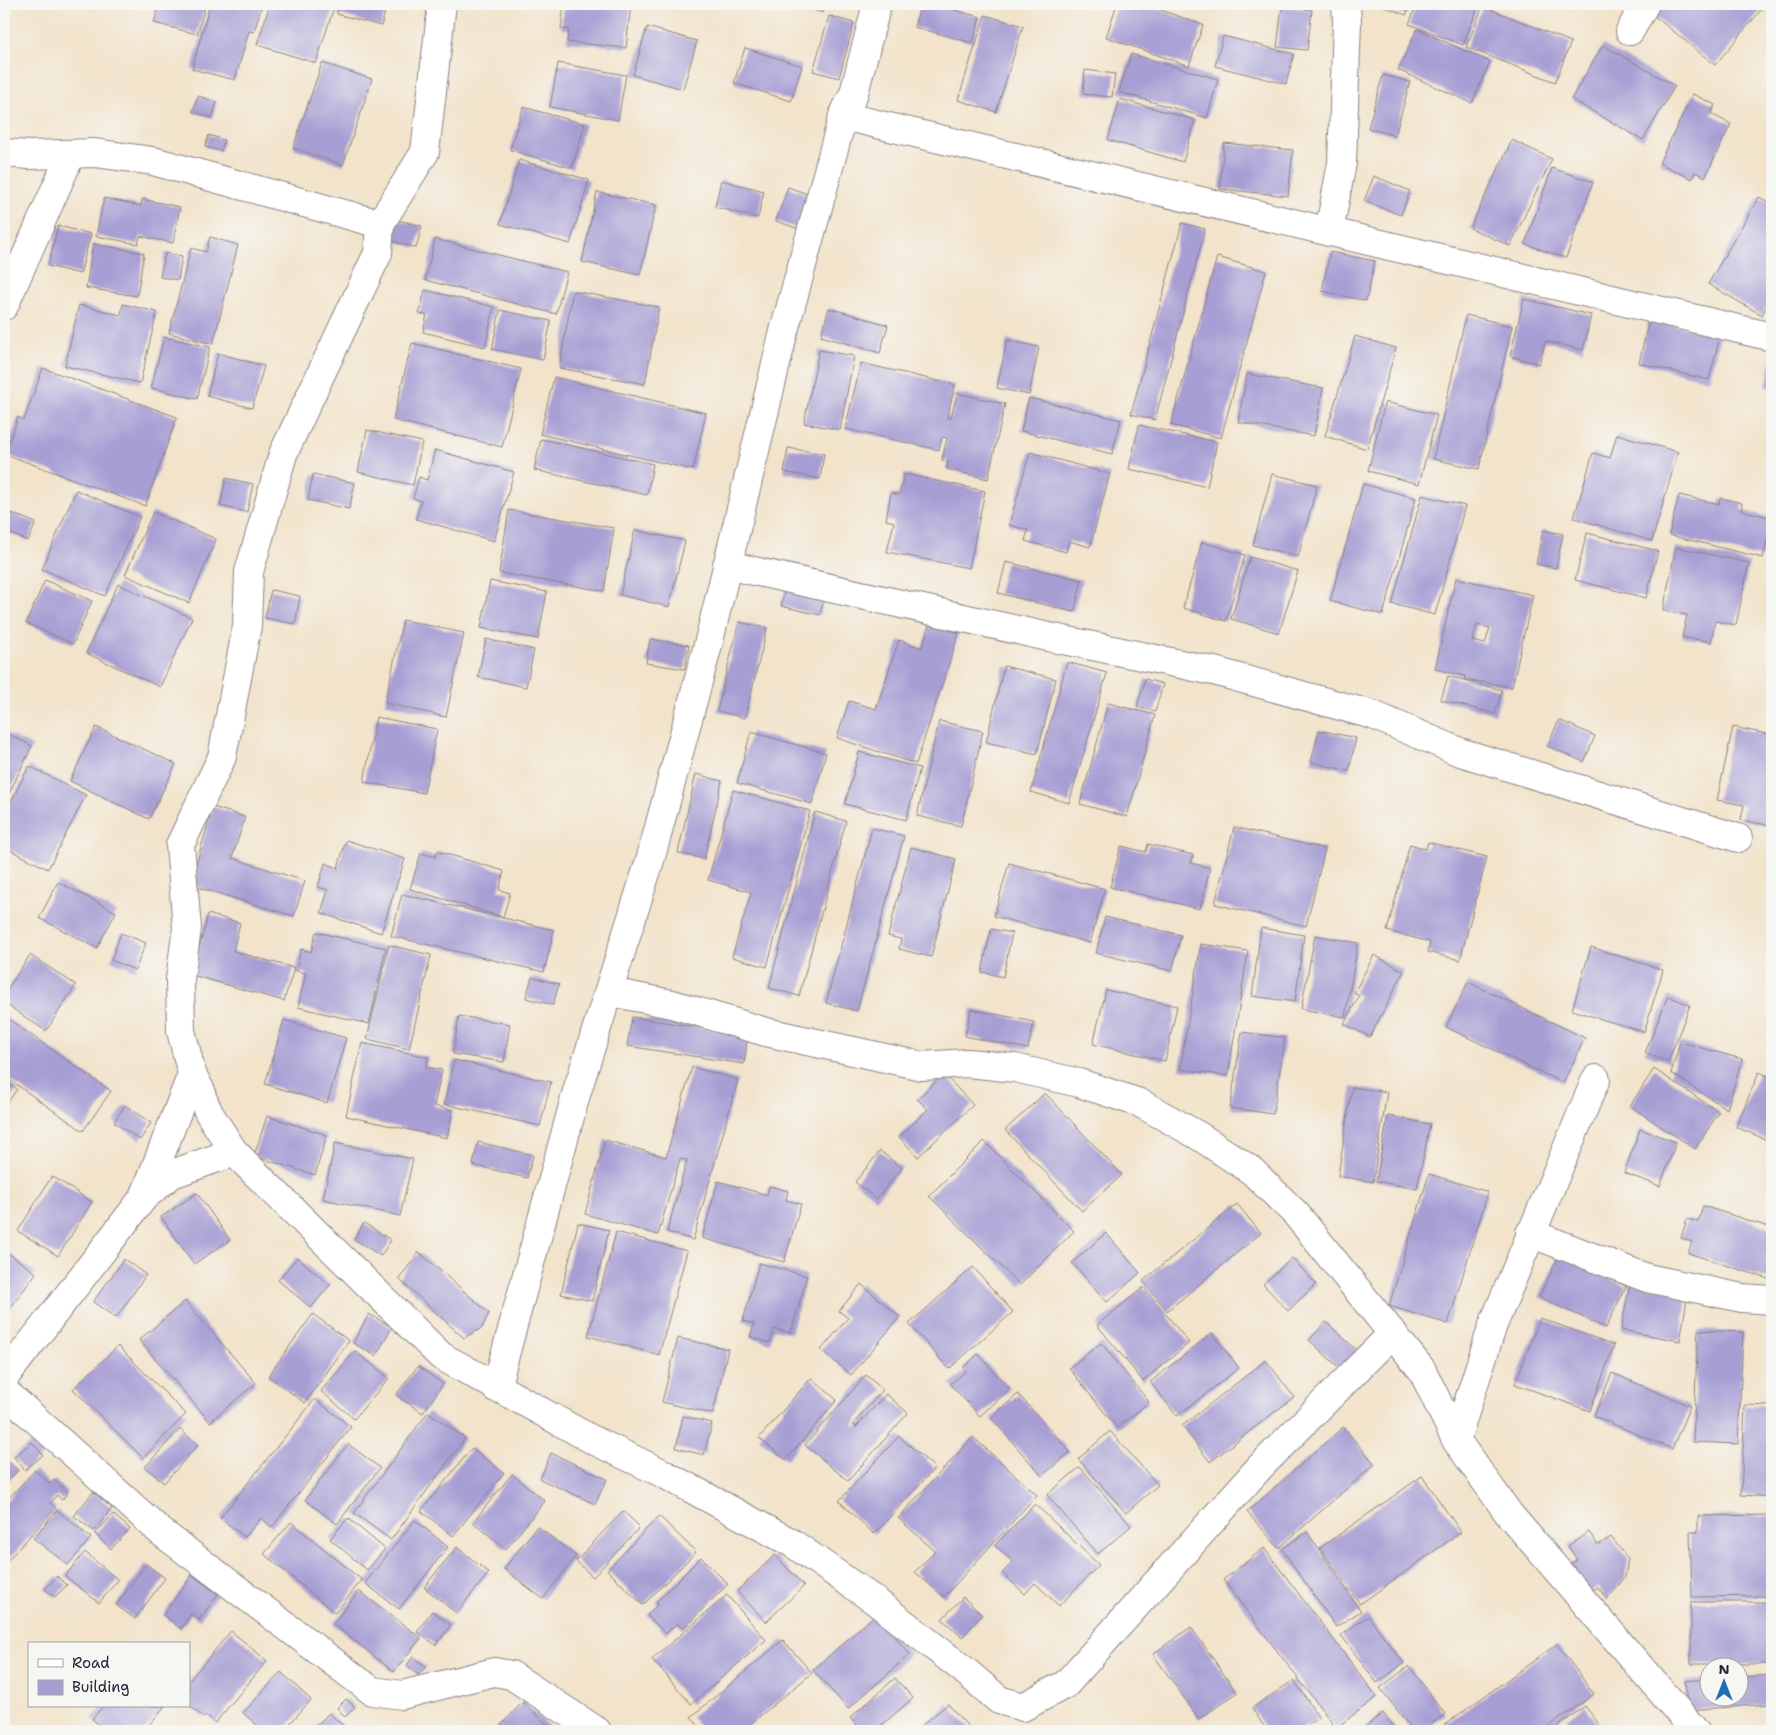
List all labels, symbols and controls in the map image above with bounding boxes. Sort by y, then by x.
legend [28,1642,190,1708]
text: Road [72,1653,110,1673]
north arrow [1698,1658,1748,1708]
text: N [1718,1660,1730,1678]
text: Building [72,1677,129,1697]

